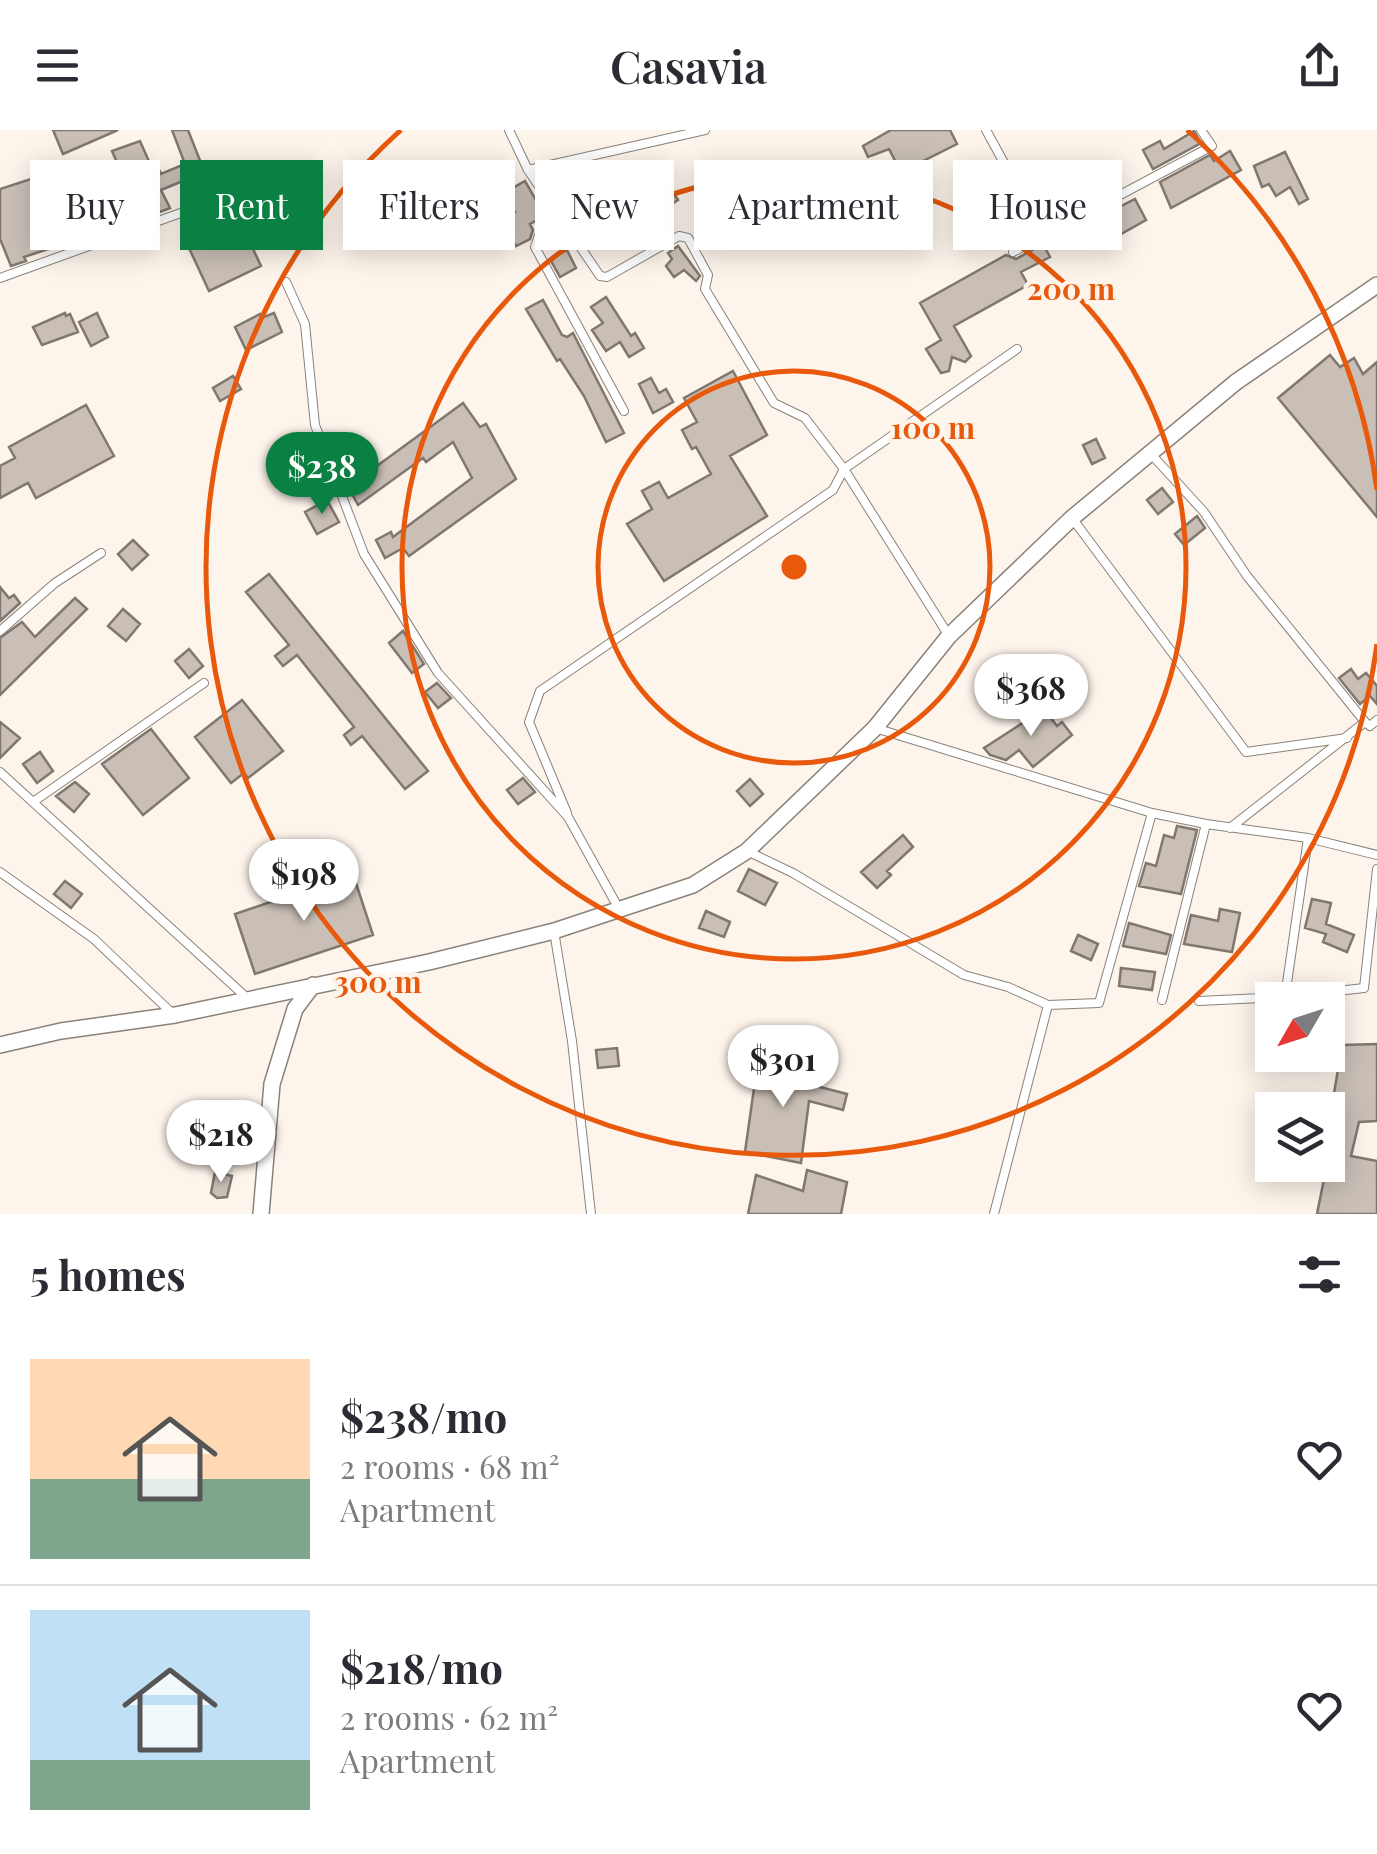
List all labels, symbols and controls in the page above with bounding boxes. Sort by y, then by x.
text: Casavia [610,35,767,95]
icon: menu [30,38,85,93]
icon: share [1292,38,1347,93]
chip: Buy [30,160,160,250]
chip: Rent [180,160,323,250]
chip: Filters [343,160,515,250]
chip: New [535,160,674,250]
chip: Apartment [694,160,933,250]
chip: House [953,160,1122,250]
text: 200 m [1027,268,1115,308]
text: 100 m [891,407,975,447]
pin: $238 [263,432,381,517]
text: $238 [288,443,356,486]
centre of rings [776,549,812,585]
pin: $368 [972,654,1090,739]
text: $368 [996,665,1066,708]
pin: $198 [245,839,363,924]
text: $198 [271,850,337,893]
text: 300 m [334,961,422,1001]
north arrow [1255,982,1345,1072]
map controls [1255,982,1345,1182]
pin: $301 [724,1025,842,1110]
text: $301 [750,1036,816,1079]
button: layers [1255,1092,1345,1182]
pin: $218 [162,1100,280,1185]
text: $218 [188,1111,254,1154]
text: 5 homes [30,1246,186,1302]
icon: filters [1292,1247,1347,1302]
text: $238/mo [340,1388,507,1444]
icon: home [110,1399,230,1519]
icon: heart [1292,1432,1347,1487]
text: 2 rooms · 68 m² [340,1444,559,1487]
text: Apartment [340,1487,495,1530]
text: $218/mo [340,1639,503,1695]
icon: home [110,1650,230,1770]
icon: heart [1292,1683,1347,1738]
text: 2 rooms · 62 m² [340,1695,558,1738]
text: Apartment [340,1738,495,1781]

